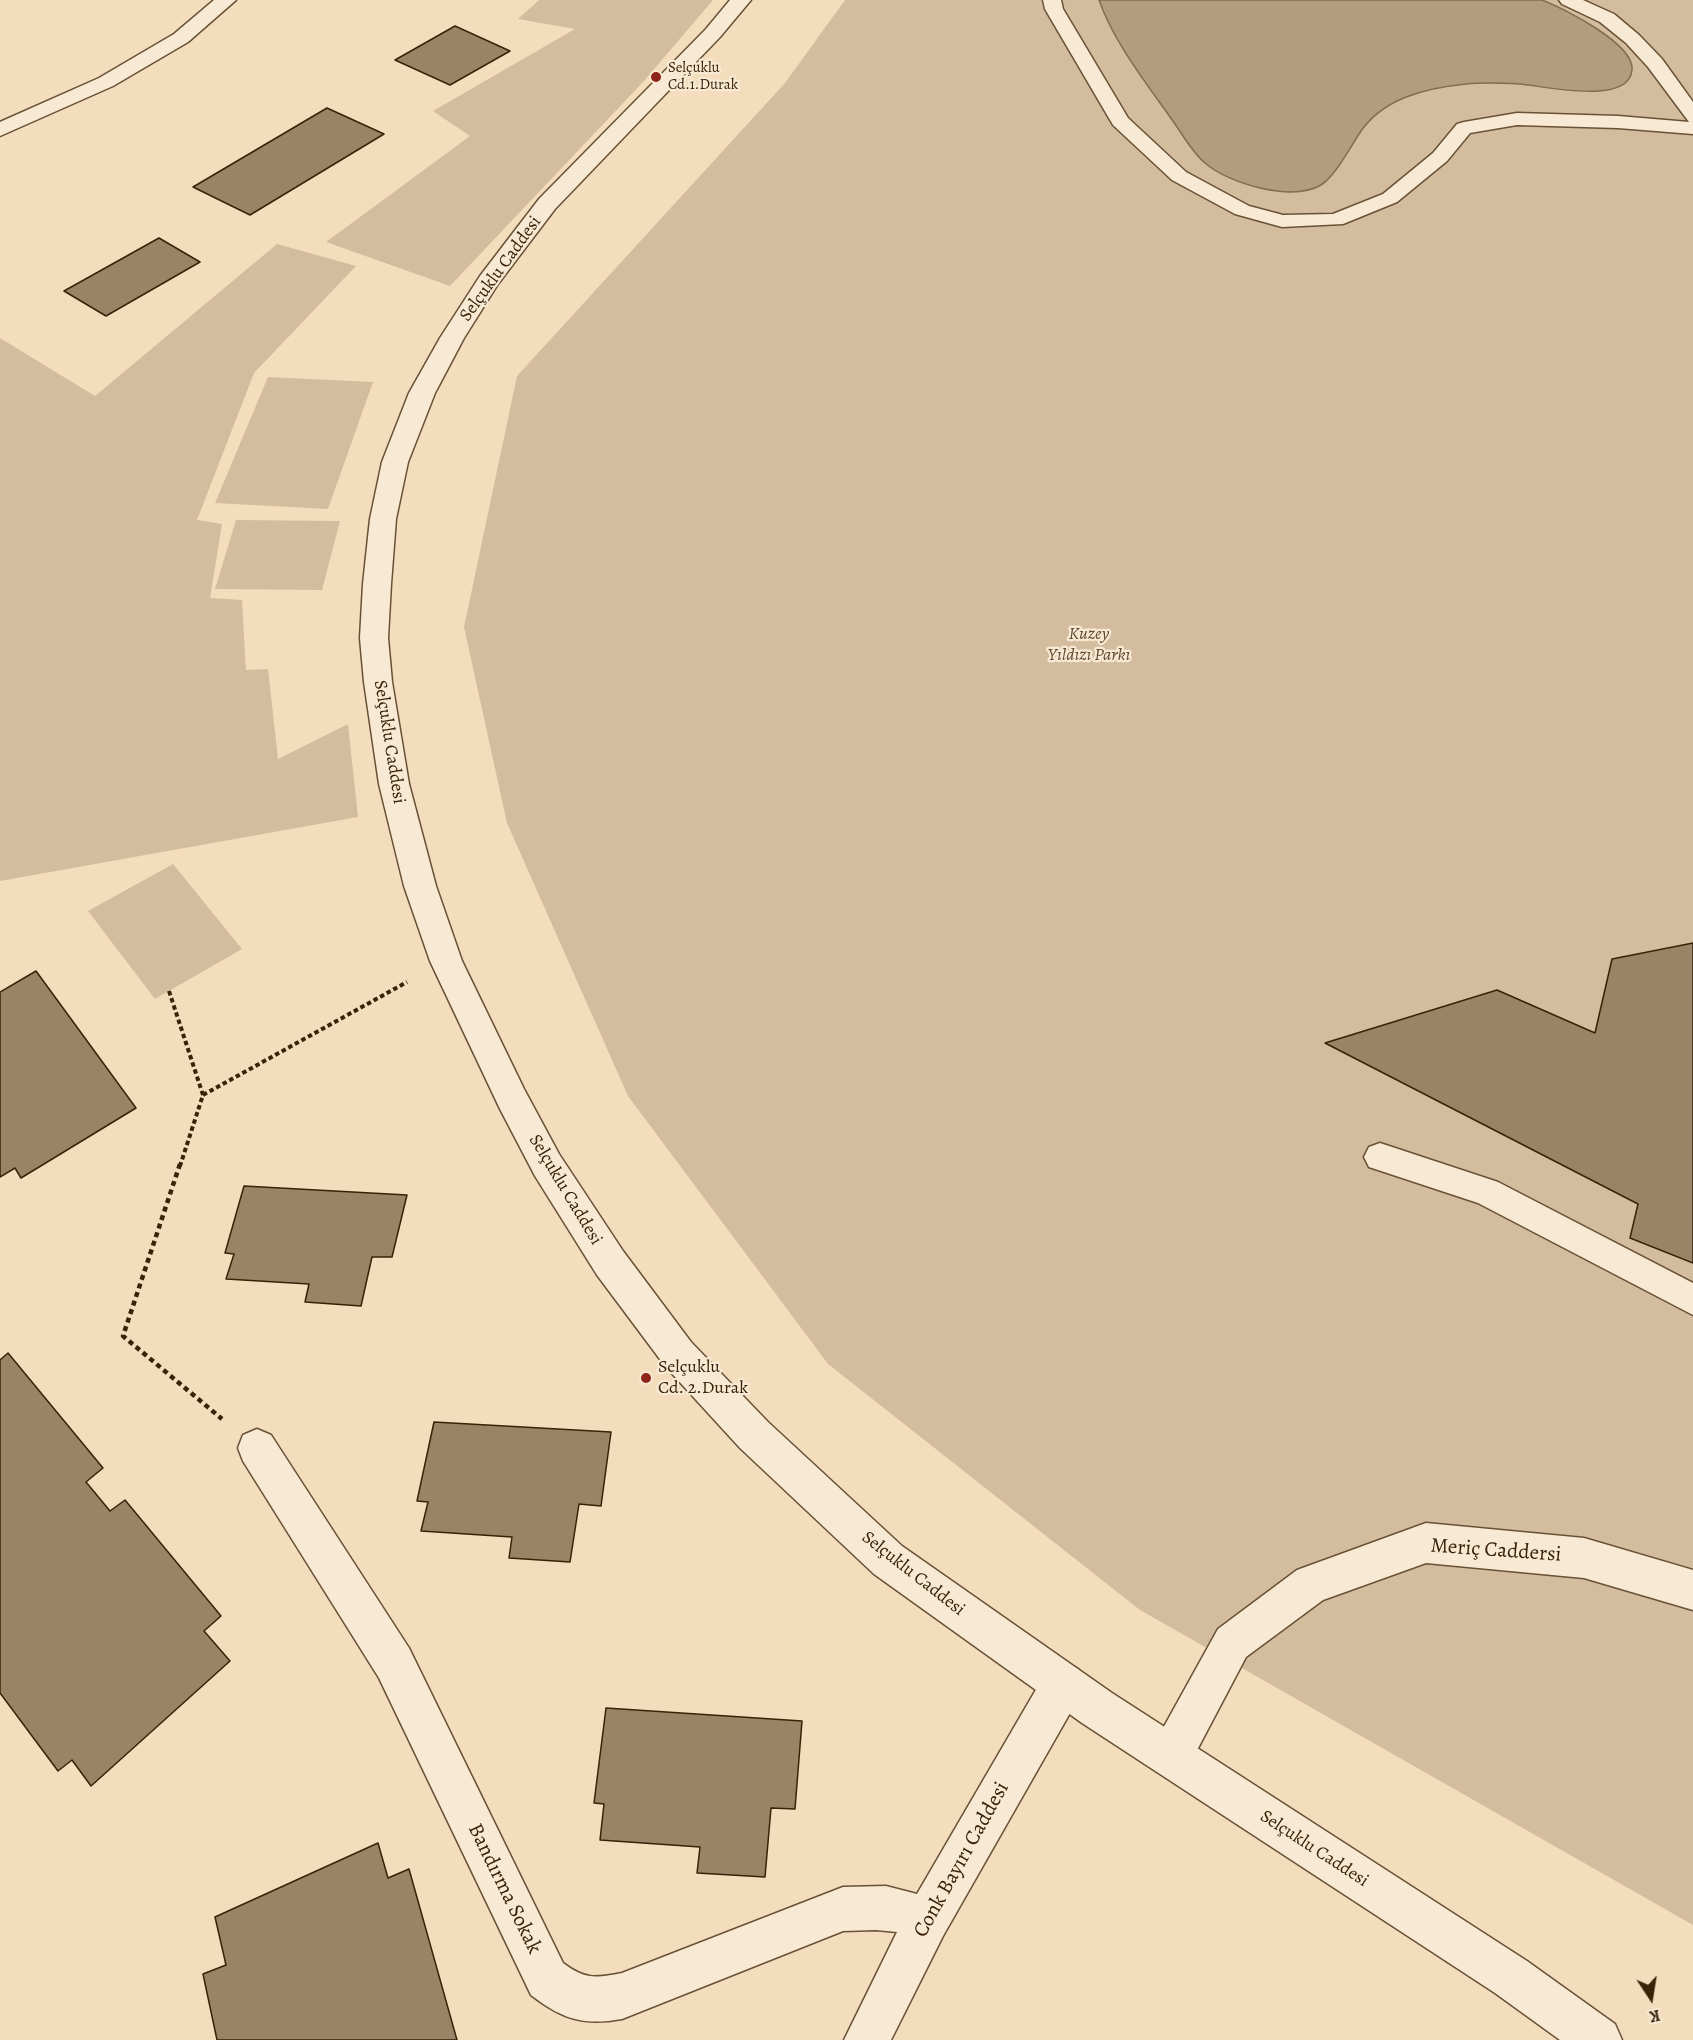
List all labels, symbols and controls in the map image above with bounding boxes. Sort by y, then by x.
place label: Selçuklu Cd.1.Durak [668,59,738,94]
marker: Selçuklu Cd.1.Durak [649,70,663,84]
street label: Selçuklu Caddesi [456,212,546,326]
park label: Kuzey Yıldızı Parkı [1048,624,1130,666]
street label: Selçuklu Caddesi [369,679,409,805]
street label: Selçuklu Caddesi [524,1131,606,1249]
place label: Selçuklu Cd. 2.Durak [658,1357,748,1400]
marker: Selçuklu Cd. 2.Durak [639,1371,653,1385]
street label: Selçuklu Caddesi [857,1527,969,1621]
street label: Meriç Caddersi [1430,1534,1562,1568]
street label: Conk Bayırı Caddesi [909,1778,1015,1942]
street label: Selçuklu Caddesi [1256,1806,1372,1892]
street label: Bandırma Sokak [462,1820,546,1958]
north arrow [1621,1968,1681,2028]
text: K [1647,2004,1662,2027]

